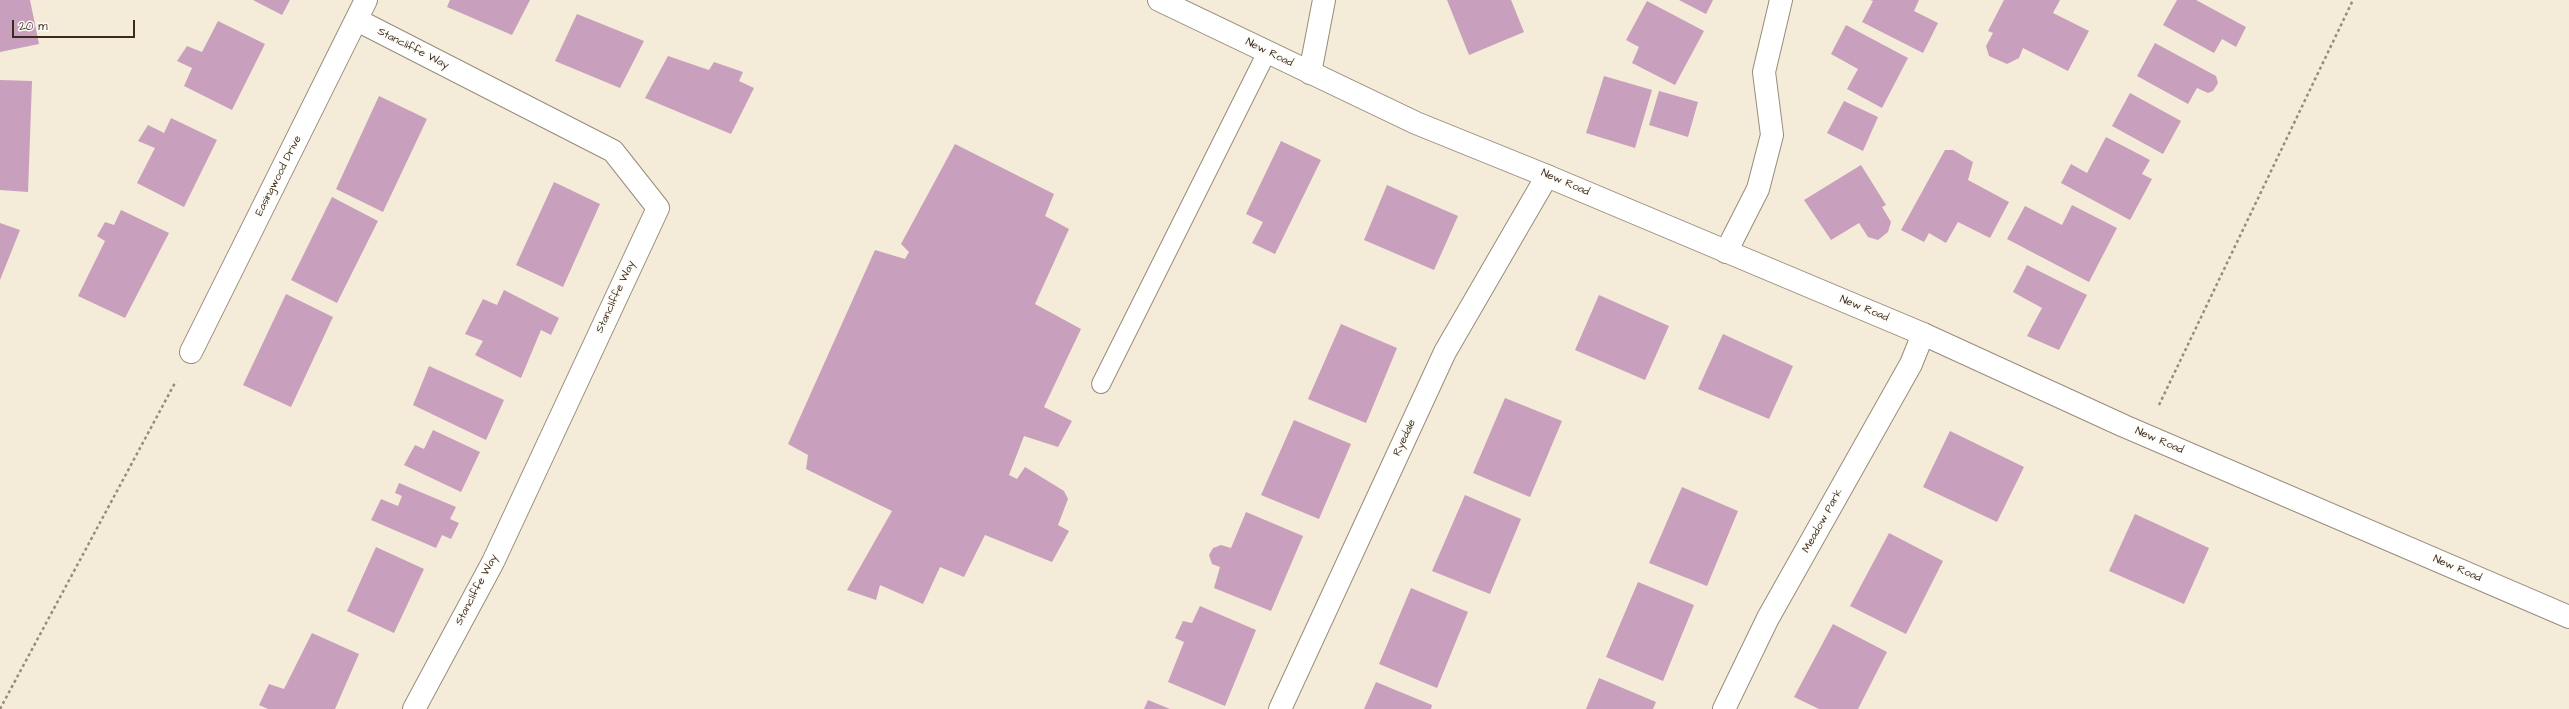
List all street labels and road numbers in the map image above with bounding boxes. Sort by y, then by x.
street label: Stancliffe Way [375,25,451,73]
street label: New Road [1243,36,1295,70]
street label: Easingwood Drive [253,134,305,218]
street label: New Road [1539,167,1591,199]
street label: Stancliffe Way [593,259,639,335]
street label: New Road [1838,293,1890,325]
street label: Ryedale [1391,418,1419,458]
street label: New Road [2133,425,2185,457]
street label: Meadow Park [1800,487,1846,555]
street label: Stancliffe Way [453,552,501,628]
street label: New Road [2431,553,2483,585]

